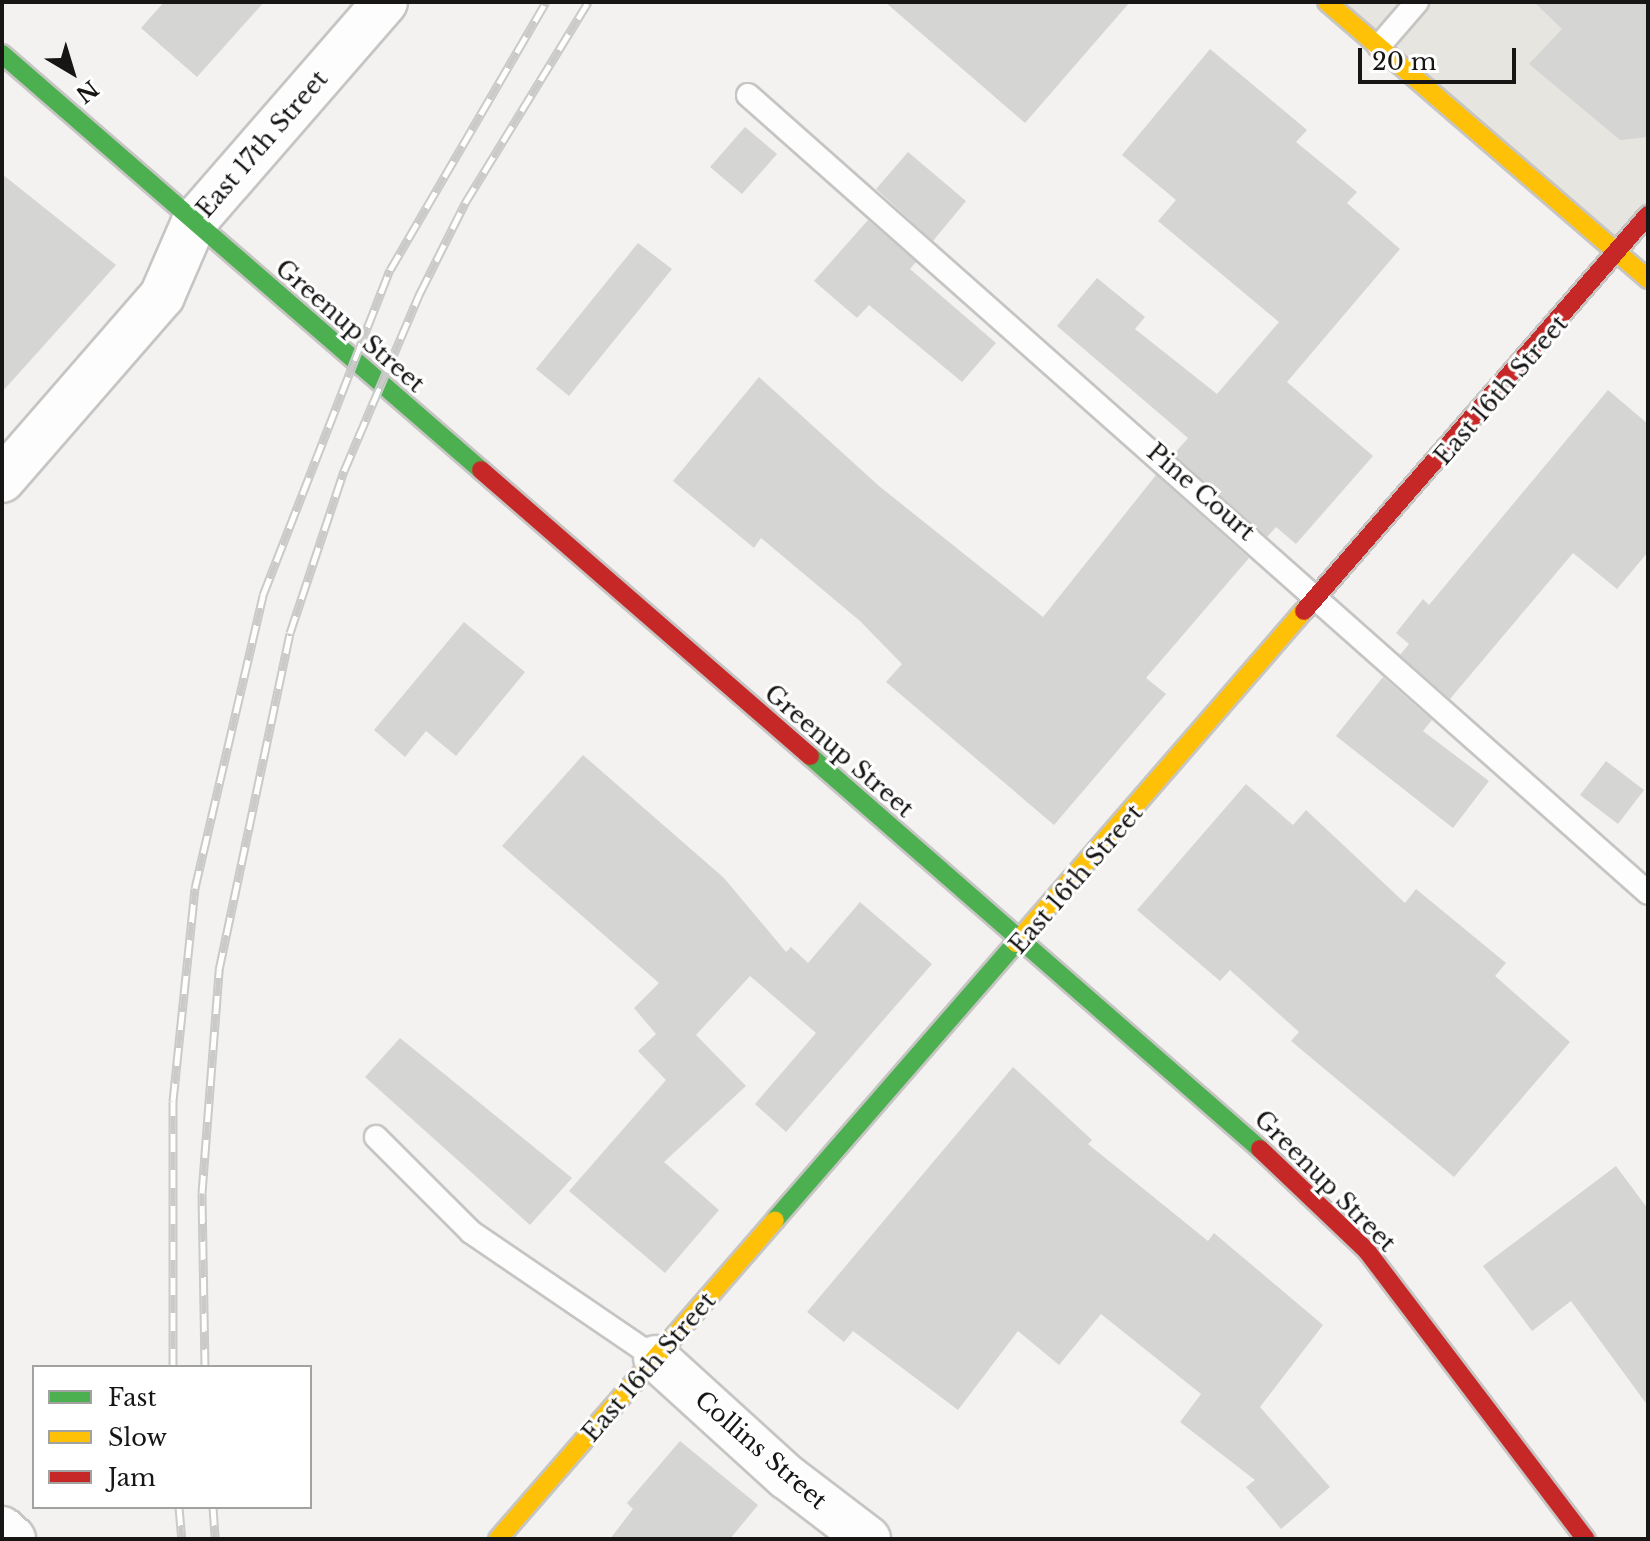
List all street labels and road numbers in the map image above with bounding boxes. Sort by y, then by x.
street label: East 17th Street [190,65,334,223]
street label: Greenup Street [270,254,430,398]
street label: East 16th Street [1428,309,1574,471]
street label: Pine Court [1141,437,1261,547]
street label: Greenup Street [759,679,919,823]
street label: East 16th Street [1003,798,1149,960]
street label: Greenup Street [1249,1105,1401,1257]
street label: East 16th Street [576,1286,722,1448]
street label: Collins Street [689,1385,833,1515]

